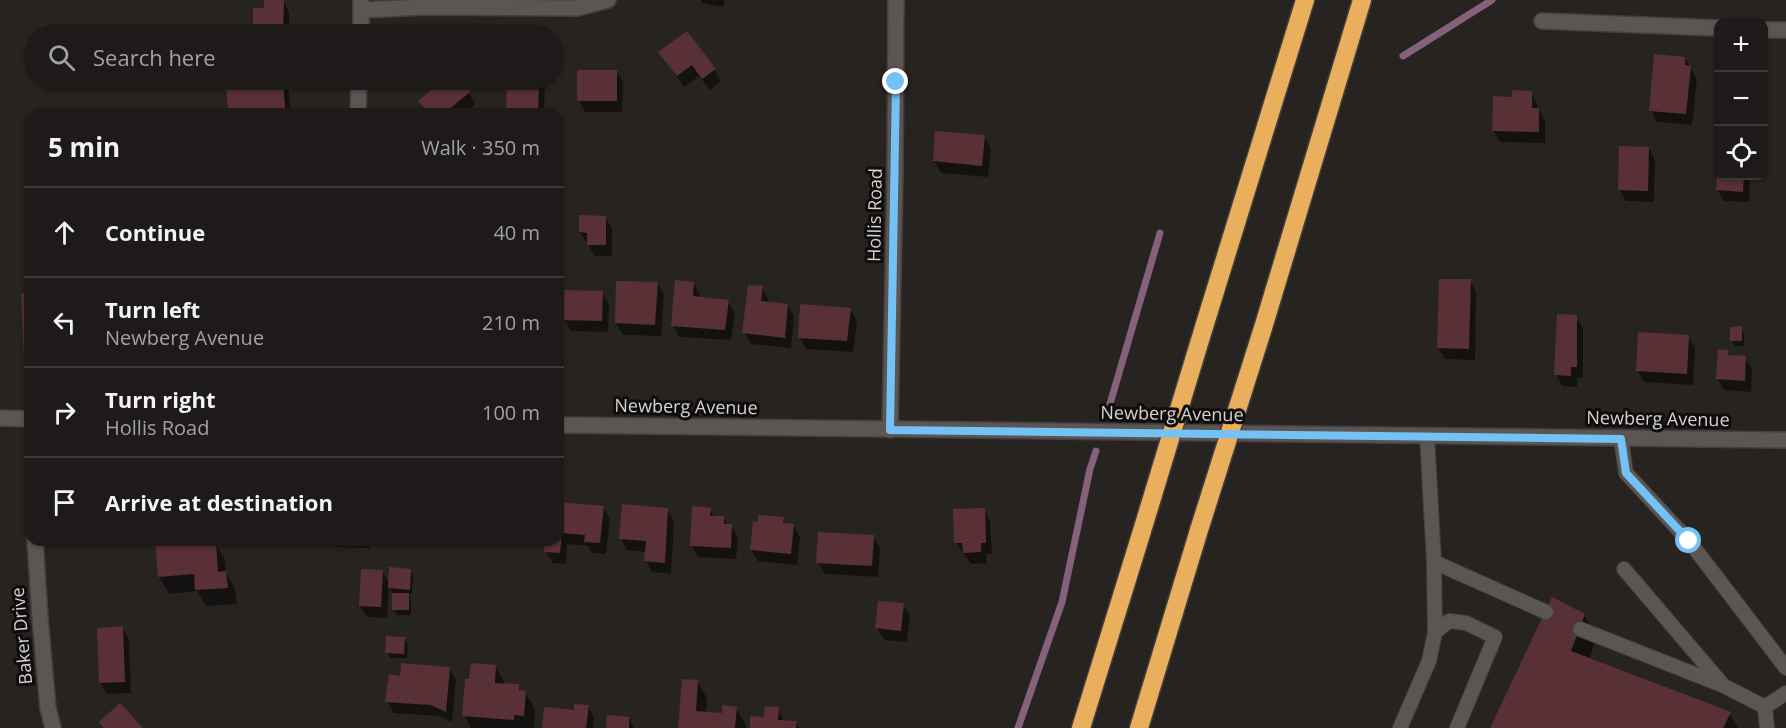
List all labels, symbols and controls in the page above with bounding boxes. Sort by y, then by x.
map controls [1714,18,1768,180]
button: + [1714,18,1768,72]
search box [24,24,564,90]
icon: search [45,41,78,74]
text: Search here [93,42,216,72]
route end [882,68,908,94]
button: − [1714,72,1768,126]
button: locate [1714,126,1768,180]
text: 5 min [48,129,120,165]
text: Walk · 350 m [421,134,540,161]
street label: Hollis Road [861,168,887,262]
icon: ahead [48,216,81,249]
text: Continue [105,217,205,247]
text: 40 m [493,219,540,246]
text: Turn left [105,294,200,324]
icon: left [48,306,81,339]
text: 210 m [482,309,540,336]
text: Newberg Avenue [105,324,264,351]
text: Turn right [105,384,216,414]
street label: Newberg Avenue [614,393,758,419]
icon: right [48,396,81,429]
text: 100 m [482,399,540,426]
street label: Newberg Avenue [1100,400,1244,426]
street label: Newberg Avenue [1586,405,1730,431]
text: Hollis Road [105,414,209,441]
icon: arrive [48,486,81,519]
text: Arrive at destination [105,487,333,517]
route start [1675,527,1701,553]
street label: Baker Drive [5,587,37,686]

